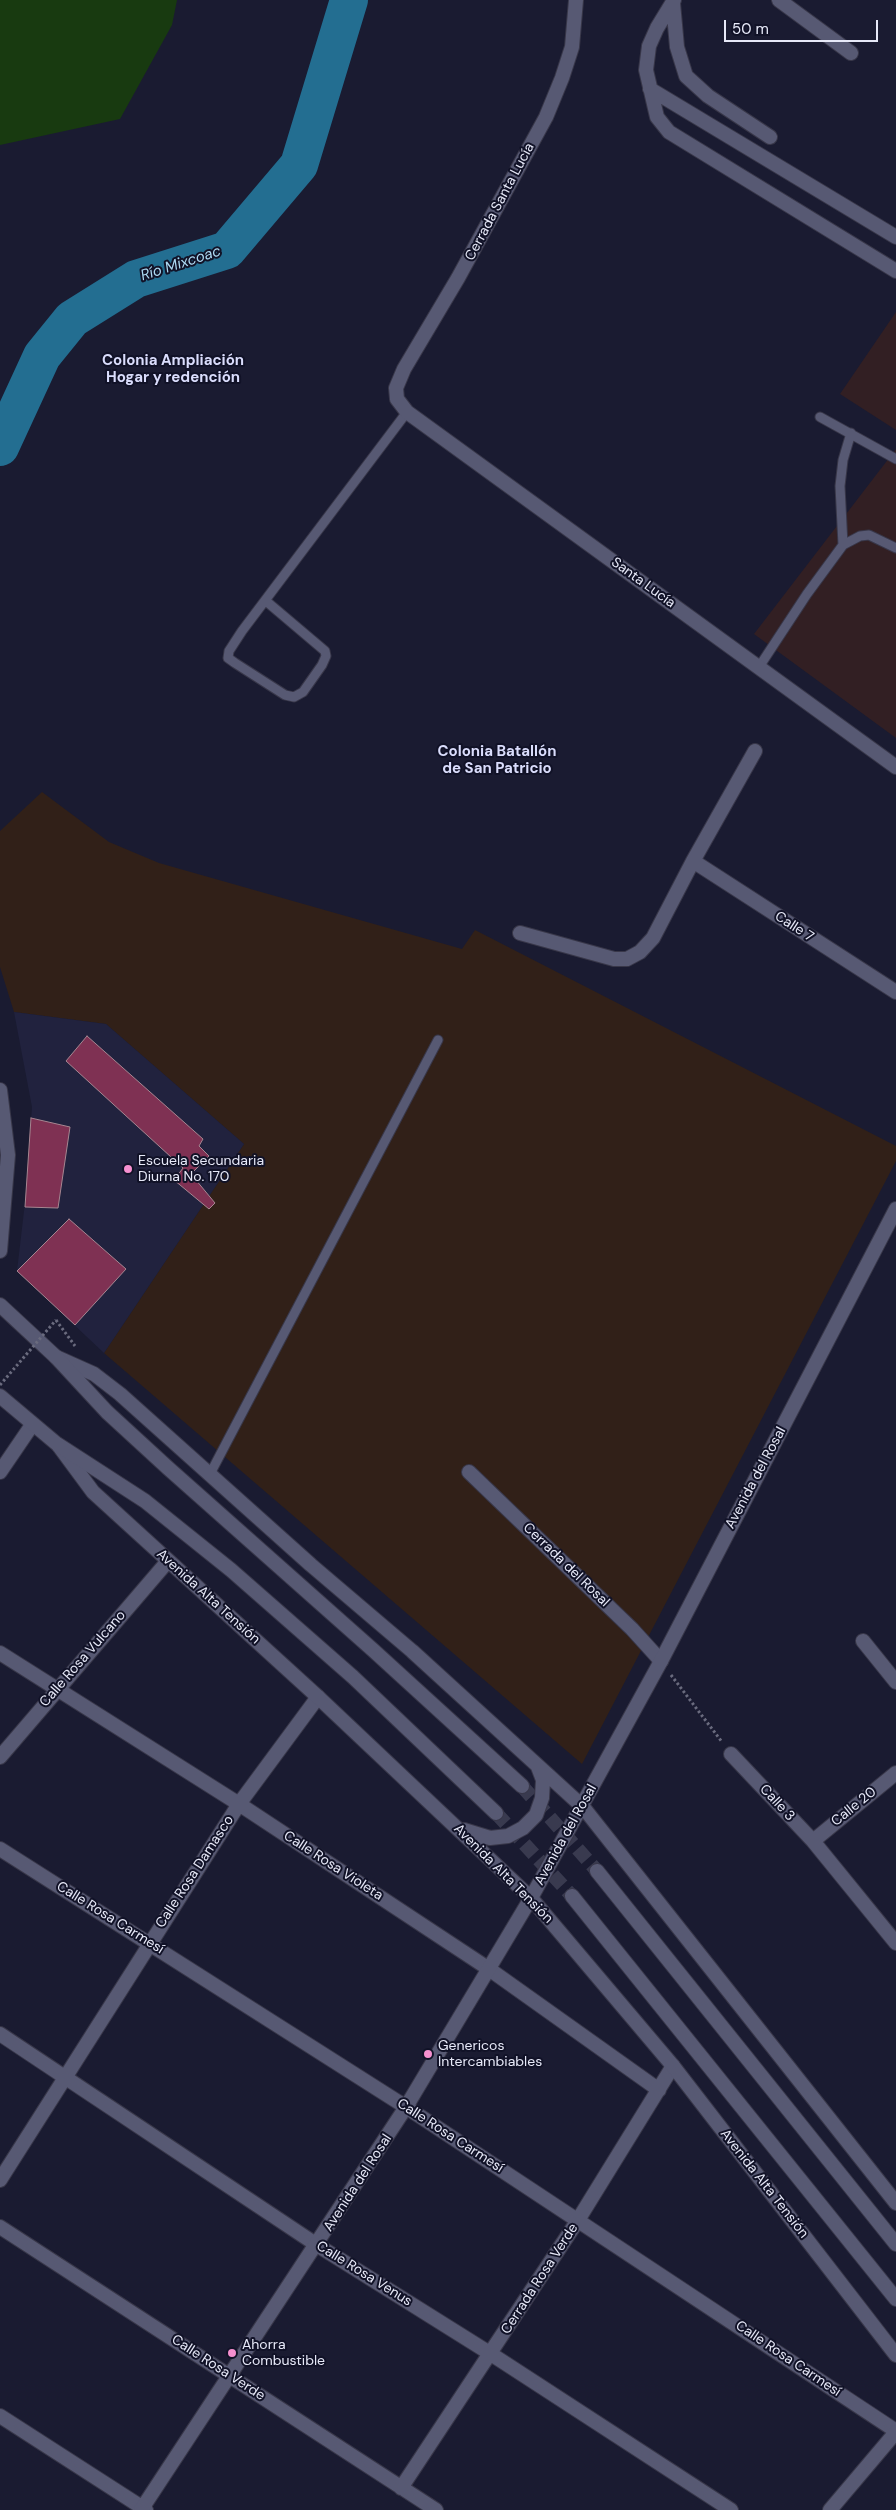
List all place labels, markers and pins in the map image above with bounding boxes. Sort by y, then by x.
place label: Escuela Secundaria Diurna No. 170 [138,1153,264,1186]
marker: Escuela Secundaria Diurna No. 170 [122,1163,134,1175]
place label: Genericos Intercambiables [438,2038,542,2070]
marker: Genericos Intercambiables [422,2048,434,2060]
place label: Ahorra Combustible [242,2337,325,2370]
marker: Ahorra Combustible [226,2347,238,2359]

